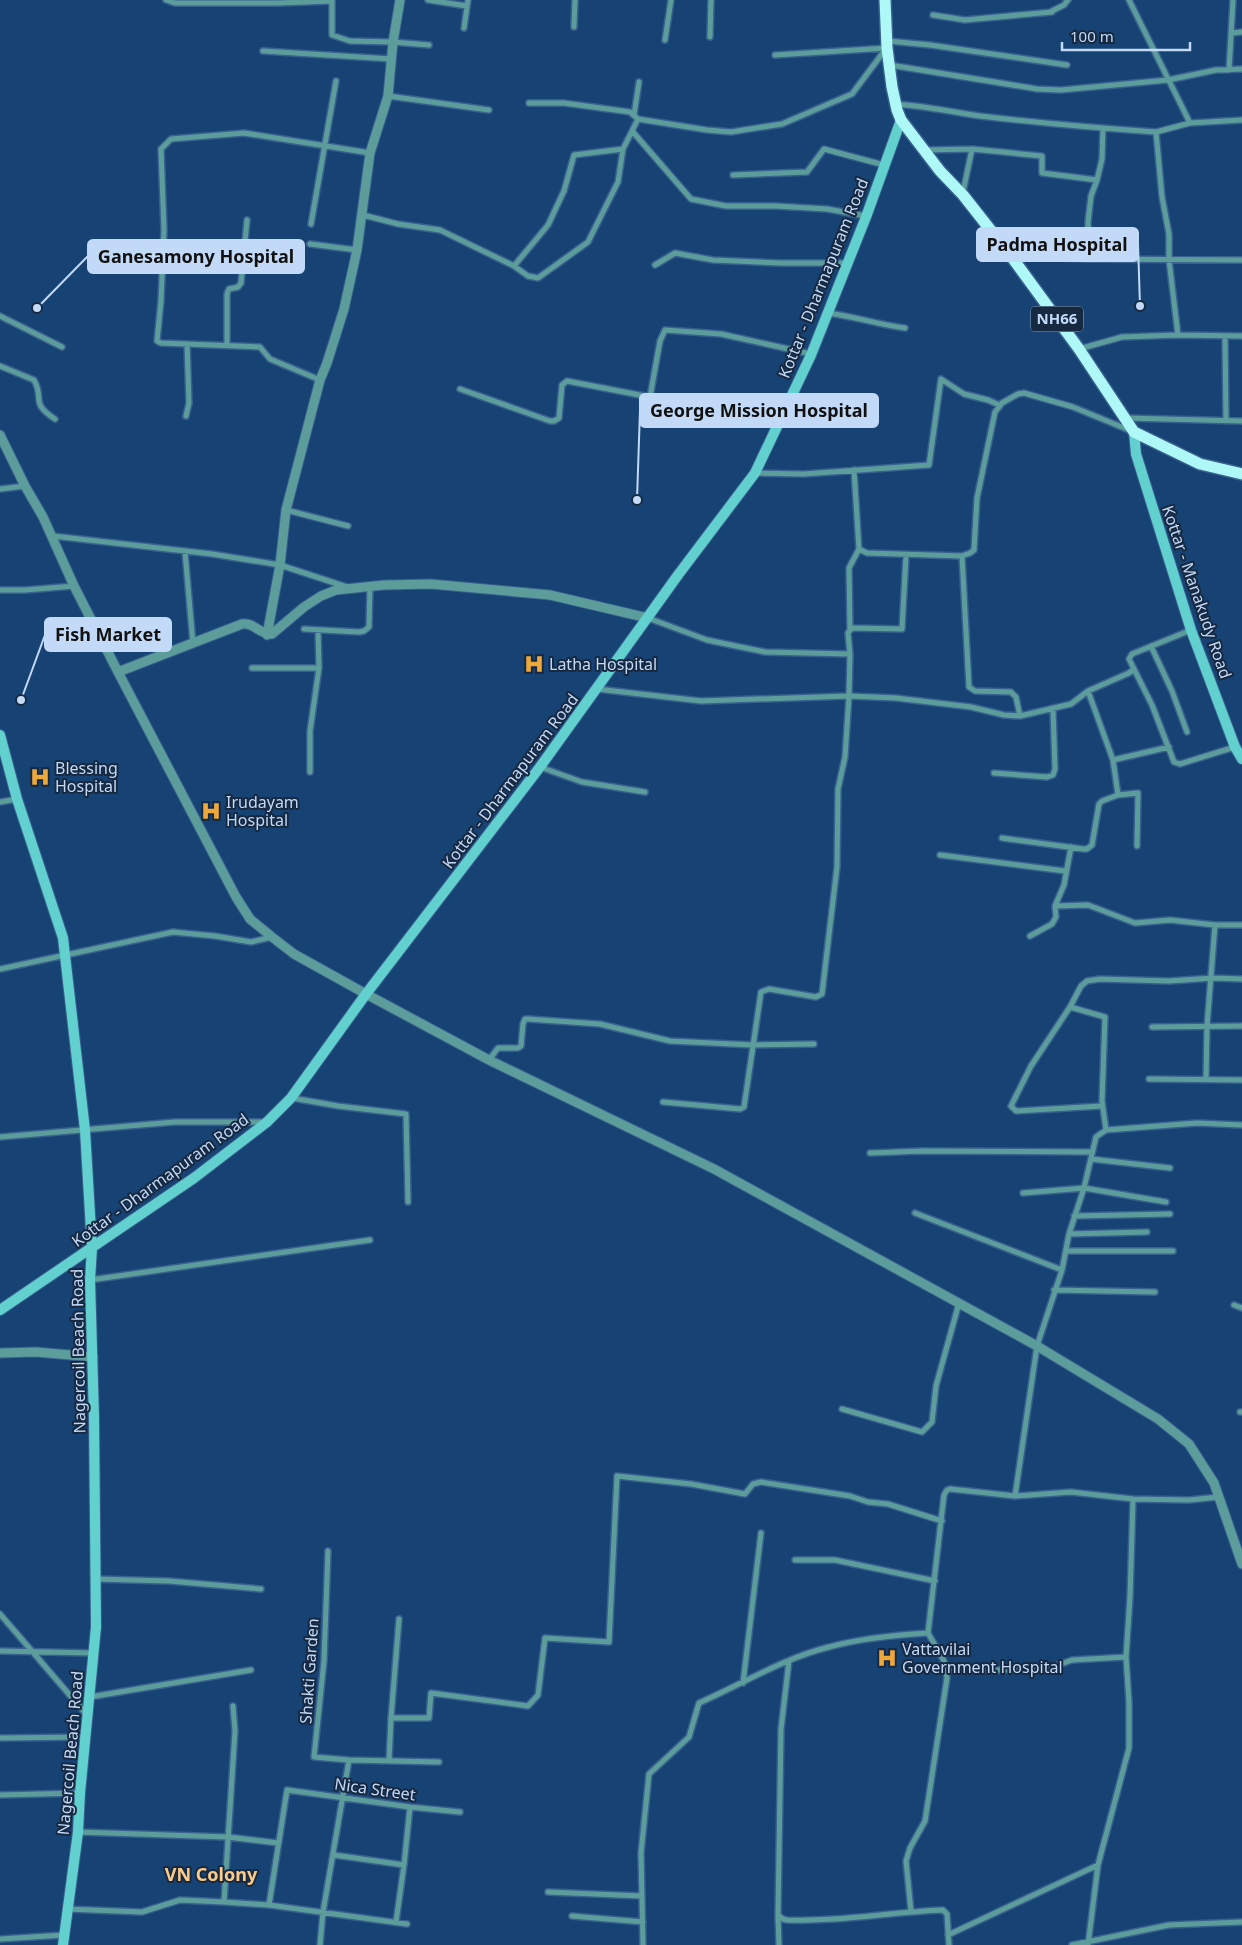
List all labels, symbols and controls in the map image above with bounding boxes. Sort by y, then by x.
scale bar [1062,20,1190,52]
text: 100 m [1070,26,1114,46]
street label: Kottar - Dharmapuram Road [773,175,873,381]
callout: Padma Hospital [977,228,1138,261]
text: Padma Hospital [986,232,1128,256]
callout: Ganesamony Hospital [88,240,304,273]
text: Ganesamony Hospital [98,244,294,268]
road number: NH66 [1031,306,1083,332]
callout: George Mission Hospital [640,394,878,427]
text: George Mission Hospital [650,398,868,422]
street label: Kottar - Manakudy Road [1157,503,1237,681]
callout: Fish Market [45,618,171,651]
text: Fish Market [55,622,161,646]
hospital icon: Latha Hospital [523,653,545,675]
place label: Latha Hospital [549,653,657,675]
street label: Kottar - Dharmapuram Road [437,689,583,873]
place label: Blessing Hospital [55,757,118,797]
hospital icon: Blessing Hospital [29,766,51,788]
place label: Irudayam Hospital [226,791,299,831]
hospital icon: Irudayam Hospital [200,800,222,822]
street label: Kottar - Dharmapuram Road [67,1108,253,1252]
street label: Nagercoil Beach Road [66,1269,90,1433]
street label: Shakti Garden [294,1617,324,1725]
place label: Vattavilai Government Hospital [902,1638,1063,1678]
hospital icon: Vattavilai Government Hospital [876,1647,898,1669]
street label: Nagercoil Beach Road [52,1670,88,1836]
street label: Nica Street [333,1772,417,1806]
district label: VN Colony [165,1862,258,1886]

